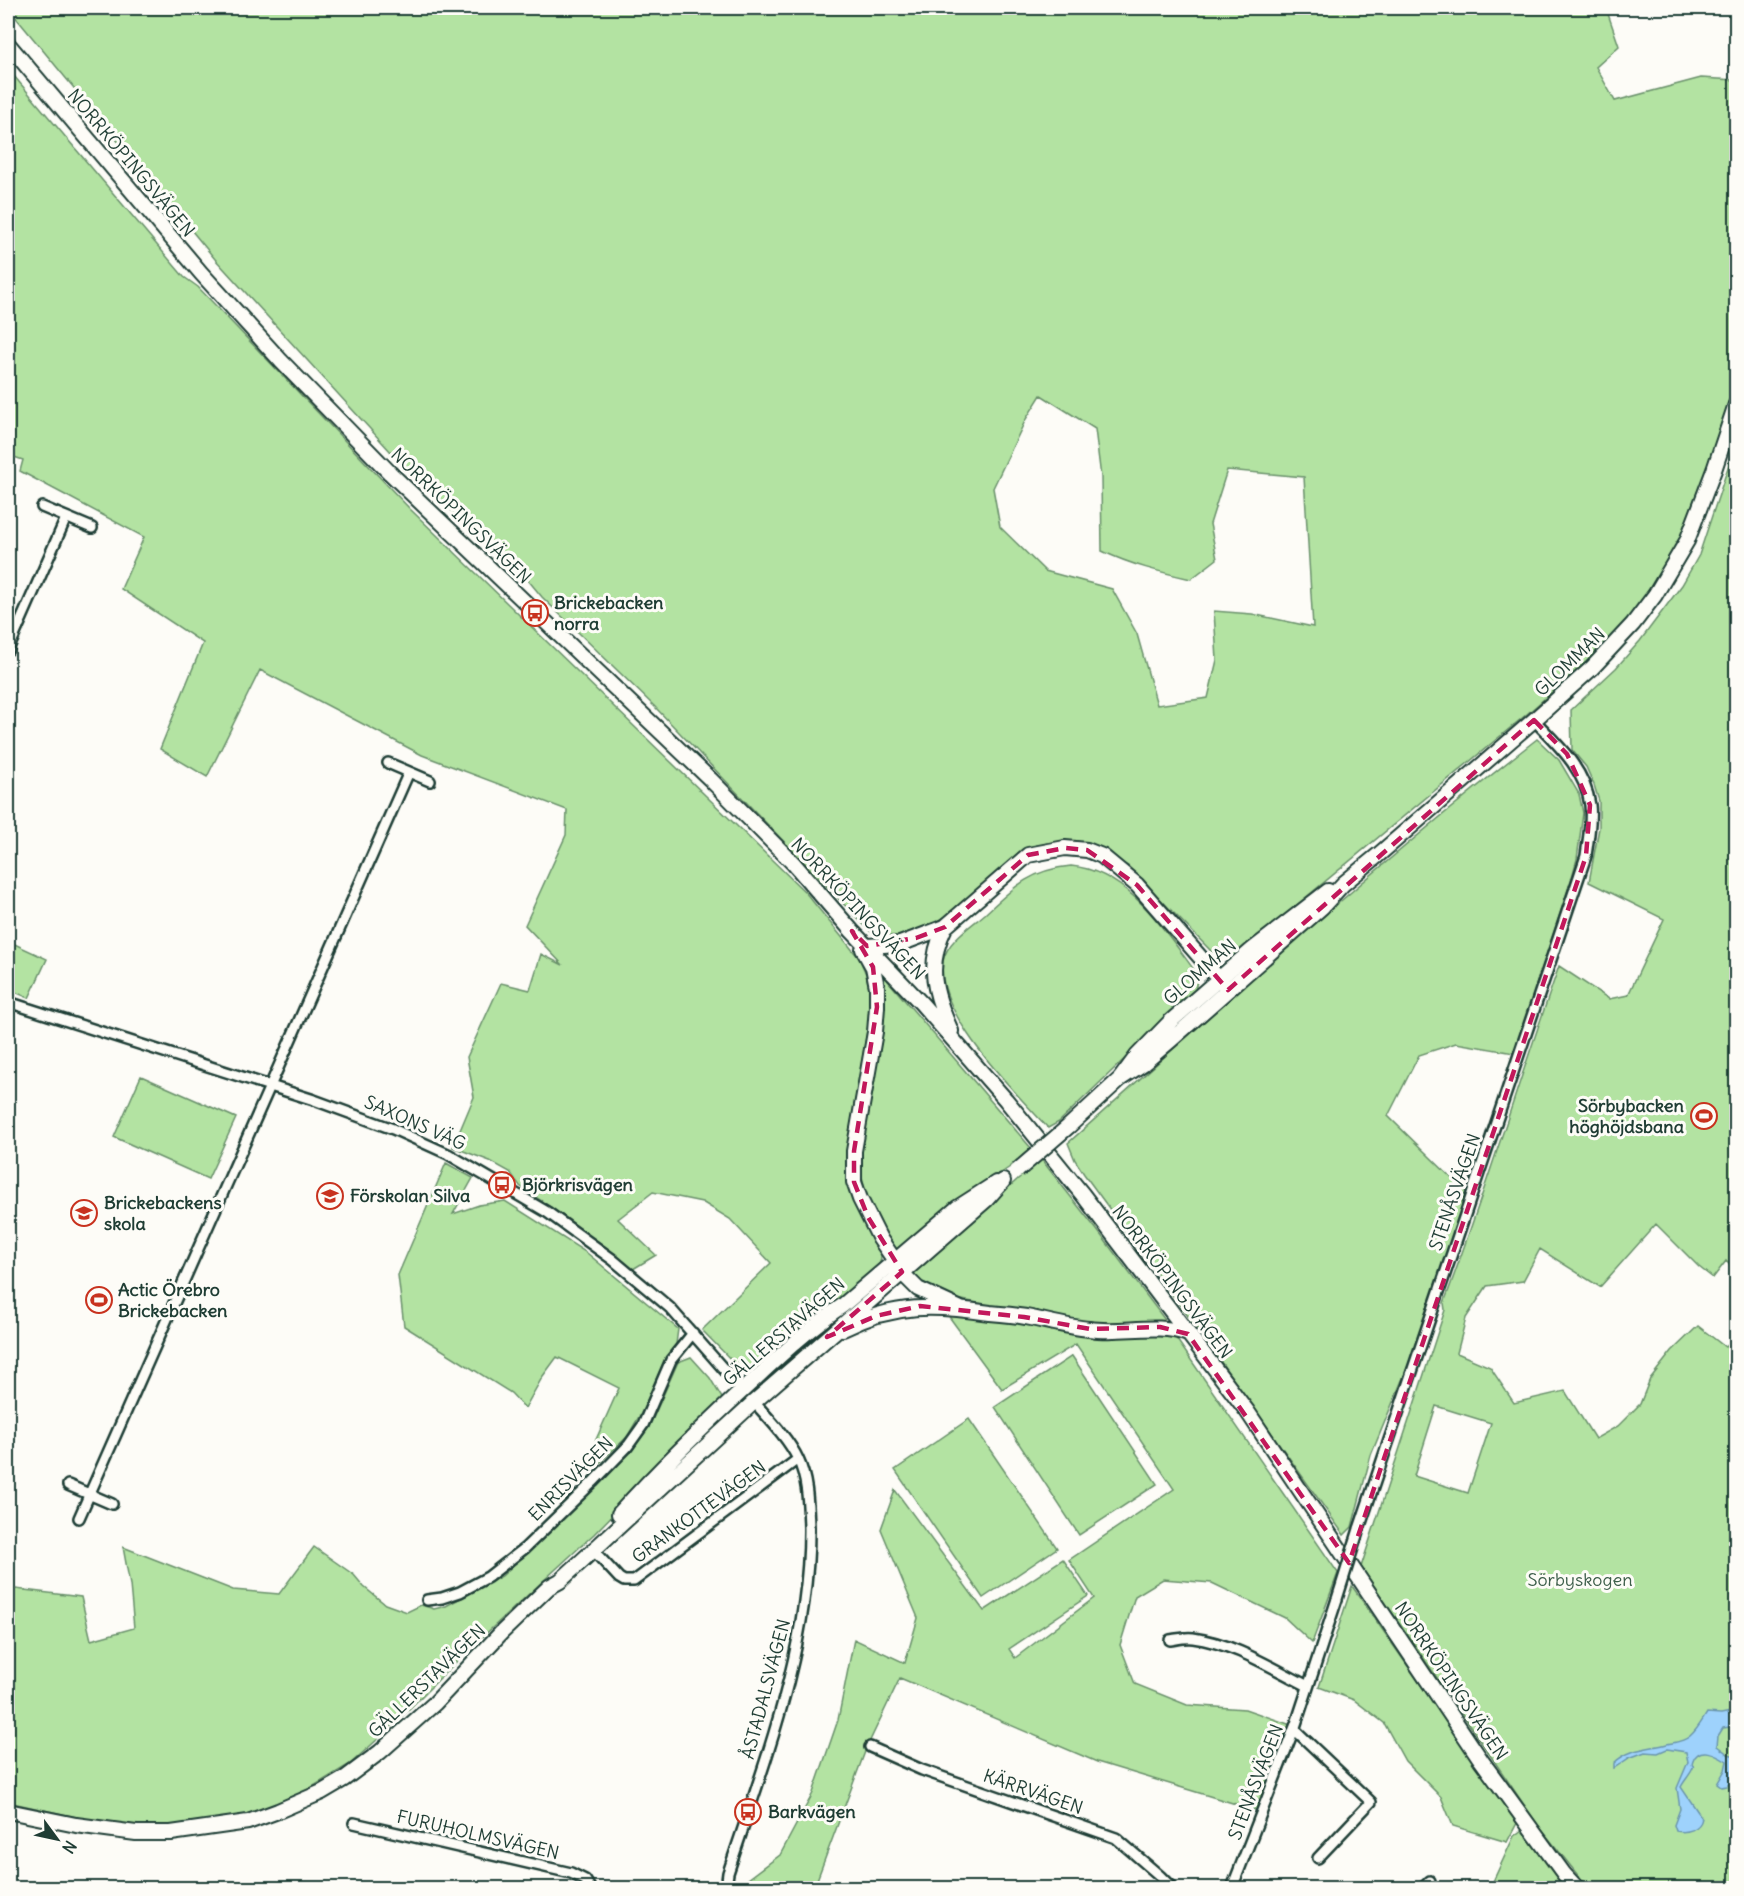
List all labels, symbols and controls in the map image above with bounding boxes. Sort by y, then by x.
street label: NORRKÖPINGSVÄGEN [63,84,200,241]
street label: NORRKÖPINGSVÄGEN [386,443,536,589]
place label: Brickebacken norra [554,591,664,635]
bus stop icon: Brickebacken norra [520,598,550,628]
street label: GLOMMAN [1530,622,1610,701]
street label: NORRKÖPINGSVÄGEN [786,833,930,985]
street label: GLOMMAN [1158,934,1241,1010]
street label: SAXONS VÄG [361,1090,469,1155]
place label: Sörbybacken höghöjdsbana [1569,1094,1685,1138]
sports icon: Sörbybacken höghöjdsbana [1689,1101,1719,1131]
street label: STENÅSVÄGEN [1424,1130,1485,1253]
bus stop icon: Björkrisvägen [487,1170,517,1200]
place label: Björkrisvägen [522,1173,634,1196]
school or university icon: Förskolan Silva [315,1181,345,1211]
place label: Förskolan Silva [350,1184,470,1207]
place label: Brickebackens skola [104,1191,222,1235]
school or university icon: Brickebackens skola [69,1198,99,1228]
street label: NORRKÖPINGSVÄGEN [1107,1200,1238,1363]
street label: GÄLLERSTAVÄGEN [718,1272,849,1391]
place label: Actic Örebro Brickebacken [118,1278,228,1322]
sports icon: Actic Örebro Brickebacken [84,1285,114,1315]
street label: ENRISVÄGEN [523,1431,618,1526]
street label: GRANKOTTEVÄGEN [627,1455,770,1568]
park label: Sörbyskogen [1527,1568,1633,1591]
street label: NORRKÖPINGSVÄGEN [1390,1597,1513,1764]
street label: ÅSTADALSVÄGEN [736,1616,795,1761]
street label: GÄLLERSTAVÄGEN [363,1619,490,1742]
street label: STENÅSVÄGEN [1223,1721,1288,1843]
street label: KÄRRVÄGEN [980,1764,1086,1819]
bus stop icon: Barkvägen [733,1797,763,1827]
place label: Barkvägen [768,1800,856,1823]
street label: FURUHOLMSVÄGEN [395,1805,561,1864]
north arrow [27,1809,87,1869]
text: N [58,1837,81,1857]

